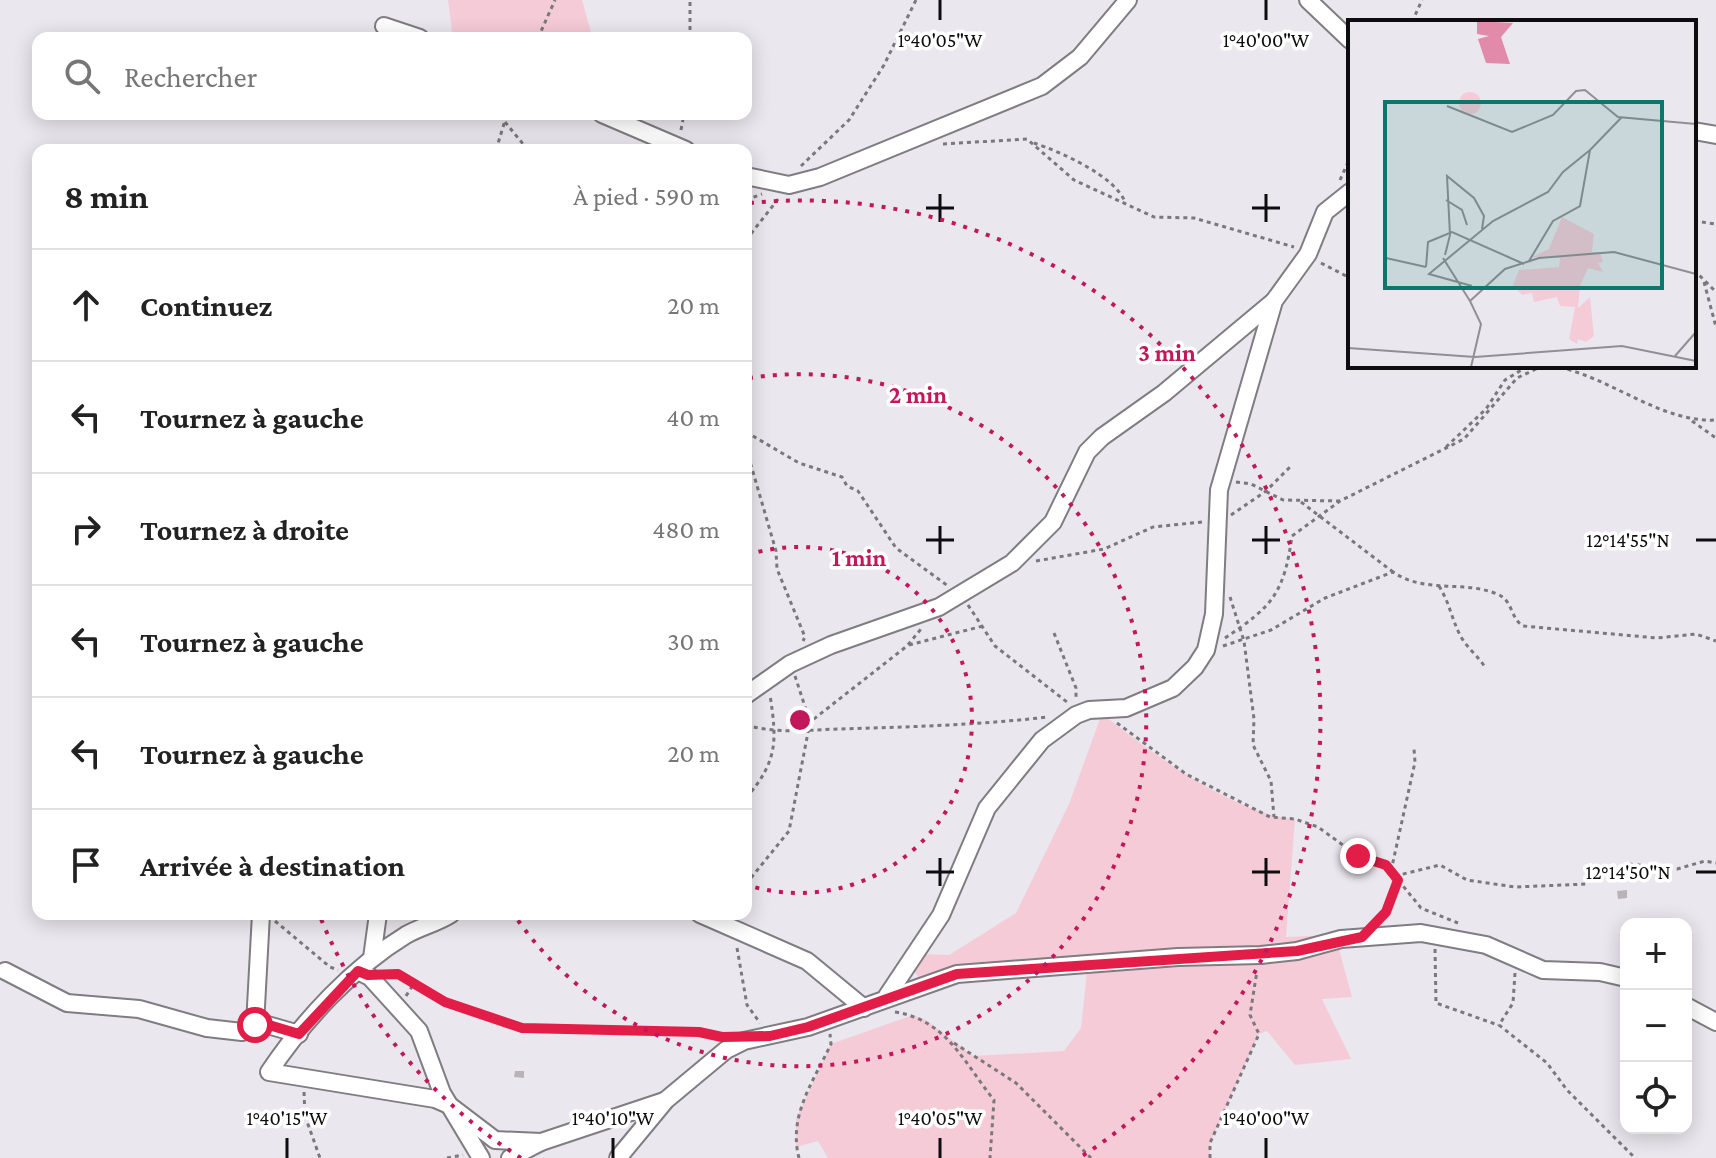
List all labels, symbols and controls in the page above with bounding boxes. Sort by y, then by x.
inset map [1348,20,1696,368]
text: 1°40'05"W [898,29,983,51]
text: 1°40'00"W [1223,29,1310,51]
search box [32,32,752,120]
icon: search [60,54,104,98]
text: Rechercher [124,60,257,93]
text: 8 min [64,178,149,215]
text: À pied · 590 m [573,182,720,211]
icon: ahead [64,283,108,327]
text: Continuez [140,289,272,322]
text: 20 m [667,291,720,320]
text: 3 min [1138,339,1196,366]
text: 2 min [889,381,947,408]
icon: left [64,395,108,439]
text: Tournez à gauche [140,401,364,434]
text: 40 m [666,403,720,432]
icon: right [64,507,108,551]
text: Tournez à droite [140,513,349,546]
text: 480 m [652,515,720,544]
text: 12°14'55"N [1586,529,1670,551]
text: 1 min [832,544,887,571]
icon: left [64,619,108,663]
text: Tournez à gauche [140,625,364,658]
text: 30 m [667,627,720,656]
centre of rings [786,706,814,734]
icon: left [64,731,108,775]
text: Tournez à gauche [140,737,364,770]
text: 20 m [667,739,720,768]
route end [1340,838,1376,874]
icon: arrive [64,843,108,887]
text: Arrivée à destination [140,849,405,882]
text: 12°14'50"N [1585,861,1671,883]
map controls [1620,918,1692,1134]
button: + [1620,918,1692,990]
button: − [1620,990,1692,1062]
route start [237,1007,273,1043]
button: locate [1620,1062,1692,1134]
text: 1°40'15"W [247,1107,328,1129]
text: 1°40'10"W [572,1107,655,1129]
text: 1°40'05"W [898,1107,983,1129]
text: 1°40'00"W [1223,1107,1310,1129]

